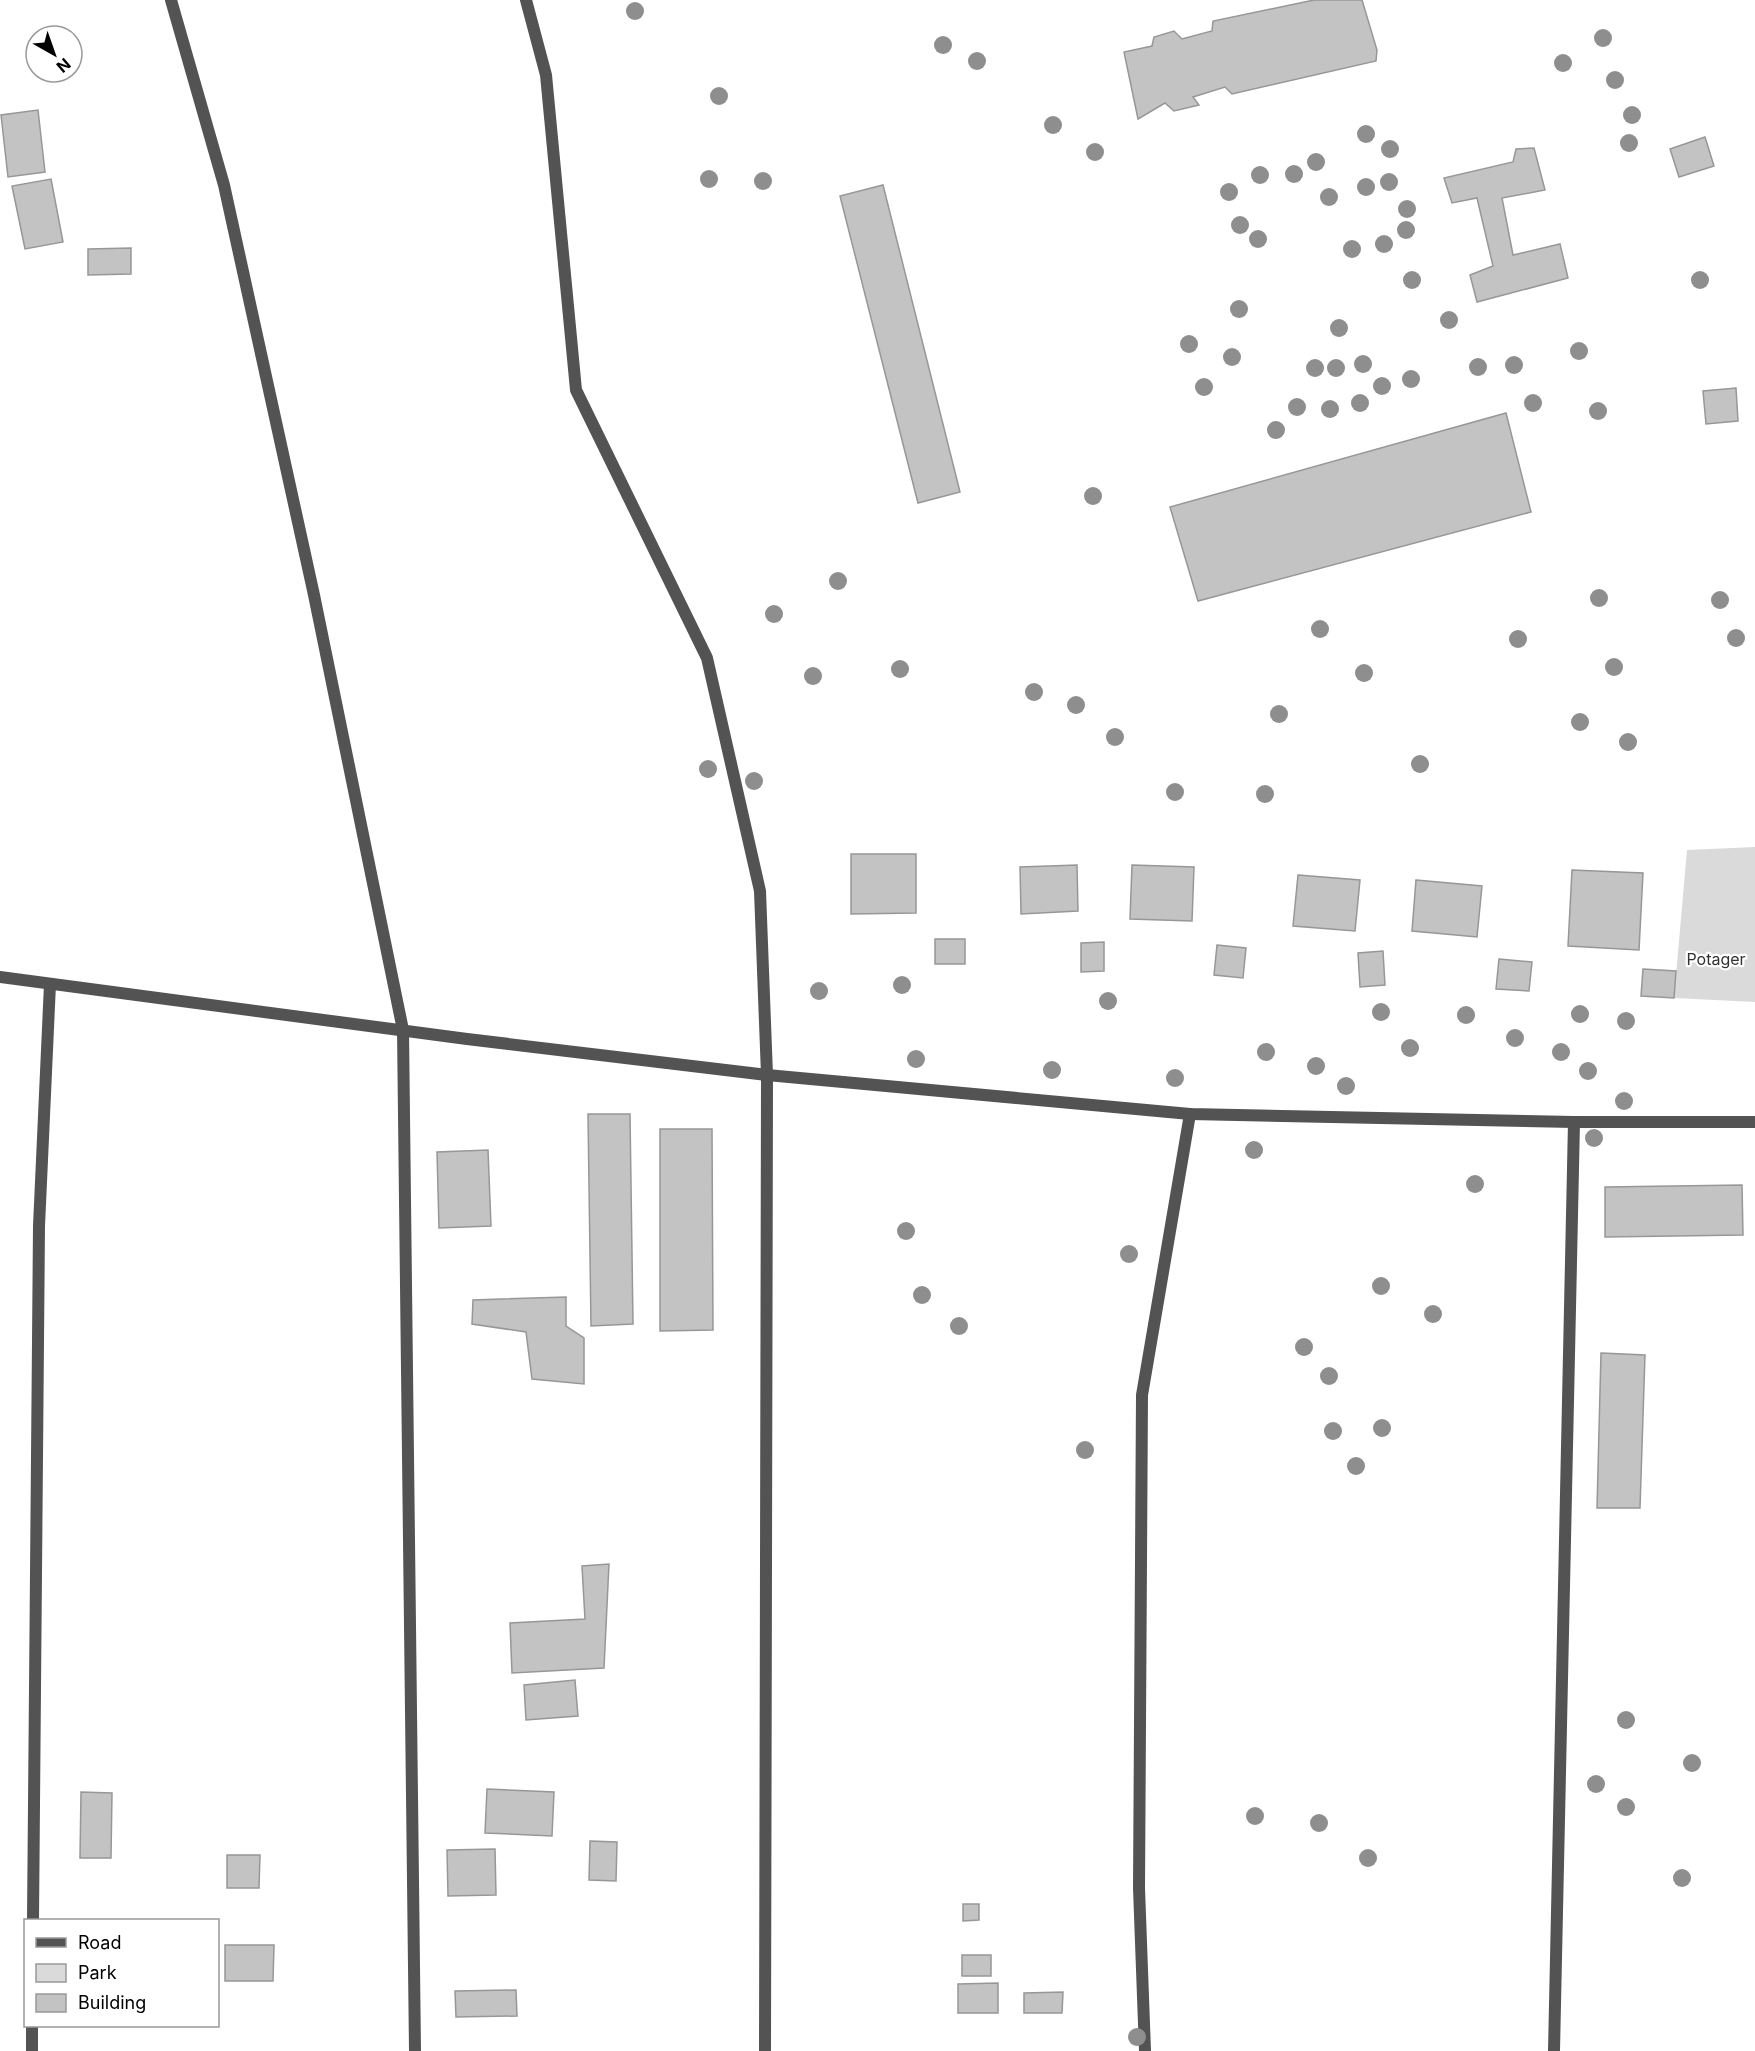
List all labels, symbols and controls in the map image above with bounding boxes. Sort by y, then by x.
north arrow [24,24,84,84]
text: N [53,54,75,77]
park label: Potager [1686,949,1746,969]
legend [24,1919,219,2027]
text: Road [78,1932,121,1953]
text: Park [78,1962,117,1983]
text: Building [78,1992,146,2013]

